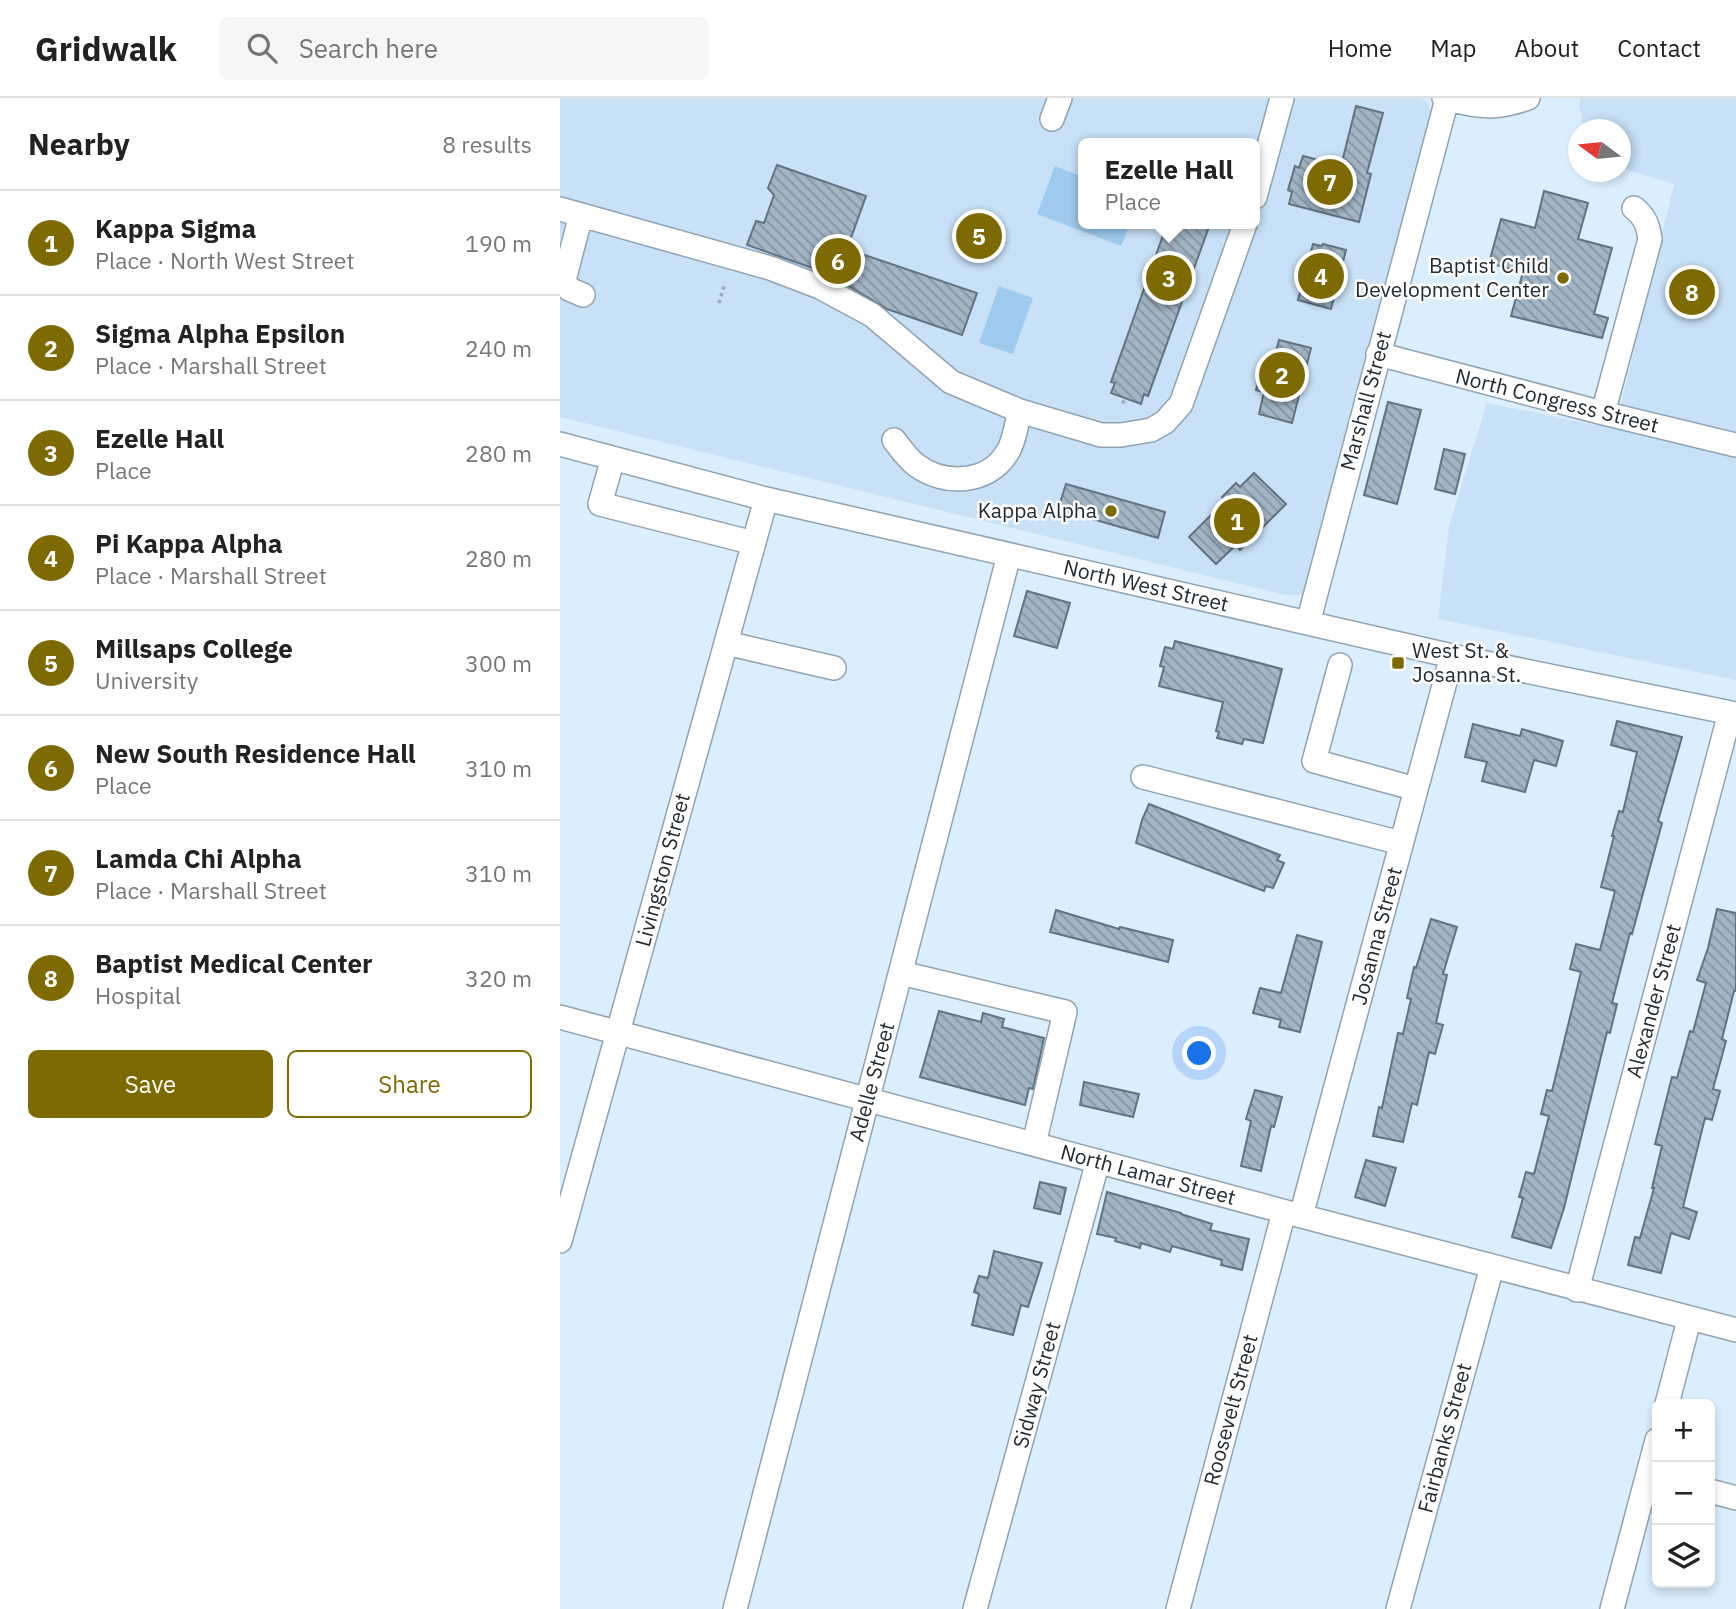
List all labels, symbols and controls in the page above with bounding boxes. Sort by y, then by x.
search box [219,17,709,80]
text: Gridwalk [35,27,177,70]
icon: search [243,29,281,67]
text: Search here [299,31,438,65]
text: Home [1328,32,1392,64]
text: Map [1430,32,1476,64]
text: About [1514,32,1579,64]
text: Contact [1617,32,1701,64]
north arrow [1568,119,1631,182]
text: Nearby [28,124,130,163]
text: 8 results [442,129,532,159]
popup [1078,138,1260,229]
text: Ezelle Hall [1104,152,1234,186]
pin: 7 [1307,156,1353,208]
text: Place [1104,186,1161,216]
pin: 5 [956,210,1002,262]
text: Kappa Sigma [95,211,256,245]
text: 1 [44,228,58,258]
text: 190 m [465,228,532,258]
pin: 6 [815,235,861,287]
text: Place · North West Street [95,245,355,275]
pin: 4 [1298,250,1344,302]
place label: Baptist Child Development Center [1355,251,1549,303]
pin: 3 [1146,252,1192,304]
pin: 8 [1669,266,1715,318]
marker: Baptist Child Development Center [1555,270,1571,286]
text: Sigma Alpha Epsilon [95,316,345,350]
street label: Marshall Street [1333,328,1397,474]
text: 2 [44,333,58,363]
text: 240 m [465,333,532,363]
pin: 2 [1259,349,1305,401]
text: Place · Marshall Street [95,350,327,380]
street label: North Congress Street [1453,361,1662,439]
text: Ezelle Hall [95,421,224,455]
text: 3 [44,438,58,468]
text: 280 m [465,438,532,468]
text: Place [95,455,152,485]
pin: 1 [1214,495,1260,547]
place label: Kappa Alpha [978,496,1097,524]
marker: Kappa Alpha [1103,503,1119,519]
text: Pi Kappa Alpha [95,526,283,560]
text: 4 [44,543,58,573]
text: 280 m [465,543,532,573]
street label: North West Street [1061,552,1232,618]
text: Place · Marshall Street [95,560,327,590]
text: Millsaps College [95,631,293,665]
place label: West St. & Josanna St. [1412,636,1521,688]
text: 5 [44,648,58,678]
text: 300 m [465,648,532,678]
marker: West St. & Josanna St. [1390,655,1406,671]
text: University [95,665,198,695]
text: New South Residence Hall [95,736,416,770]
text: 6 [44,753,58,783]
text: 310 m [465,753,532,783]
text: Place [95,770,152,800]
street label: Livingston Street [628,790,696,950]
text: Lamda Chi Alpha [95,841,301,875]
text: 7 [44,858,58,888]
text: 310 m [465,858,532,888]
street label: Josanna Street [1344,864,1408,1008]
text: Place · Marshall Street [95,875,327,905]
street label: Alexander Street [1619,921,1687,1081]
text: Baptist Medical Center [95,946,373,980]
text: 8 [44,963,58,993]
text: 320 m [465,963,532,993]
text: Hospital [95,980,181,1010]
street label: Adelle Street [842,1019,900,1145]
your location [1182,1036,1216,1070]
button: Save [28,1050,273,1118]
button: Share [287,1050,532,1118]
street label: North Lamar Street [1058,1137,1239,1211]
street label: Sidway Street [1006,1318,1066,1451]
street label: Roosevelt Street [1196,1331,1264,1488]
street label: Fairbanks Street [1411,1360,1477,1516]
map controls [1652,1399,1715,1588]
button: + [1652,1399,1715,1462]
button: − [1652,1462,1715,1525]
button: layers [1652,1525,1715,1588]

